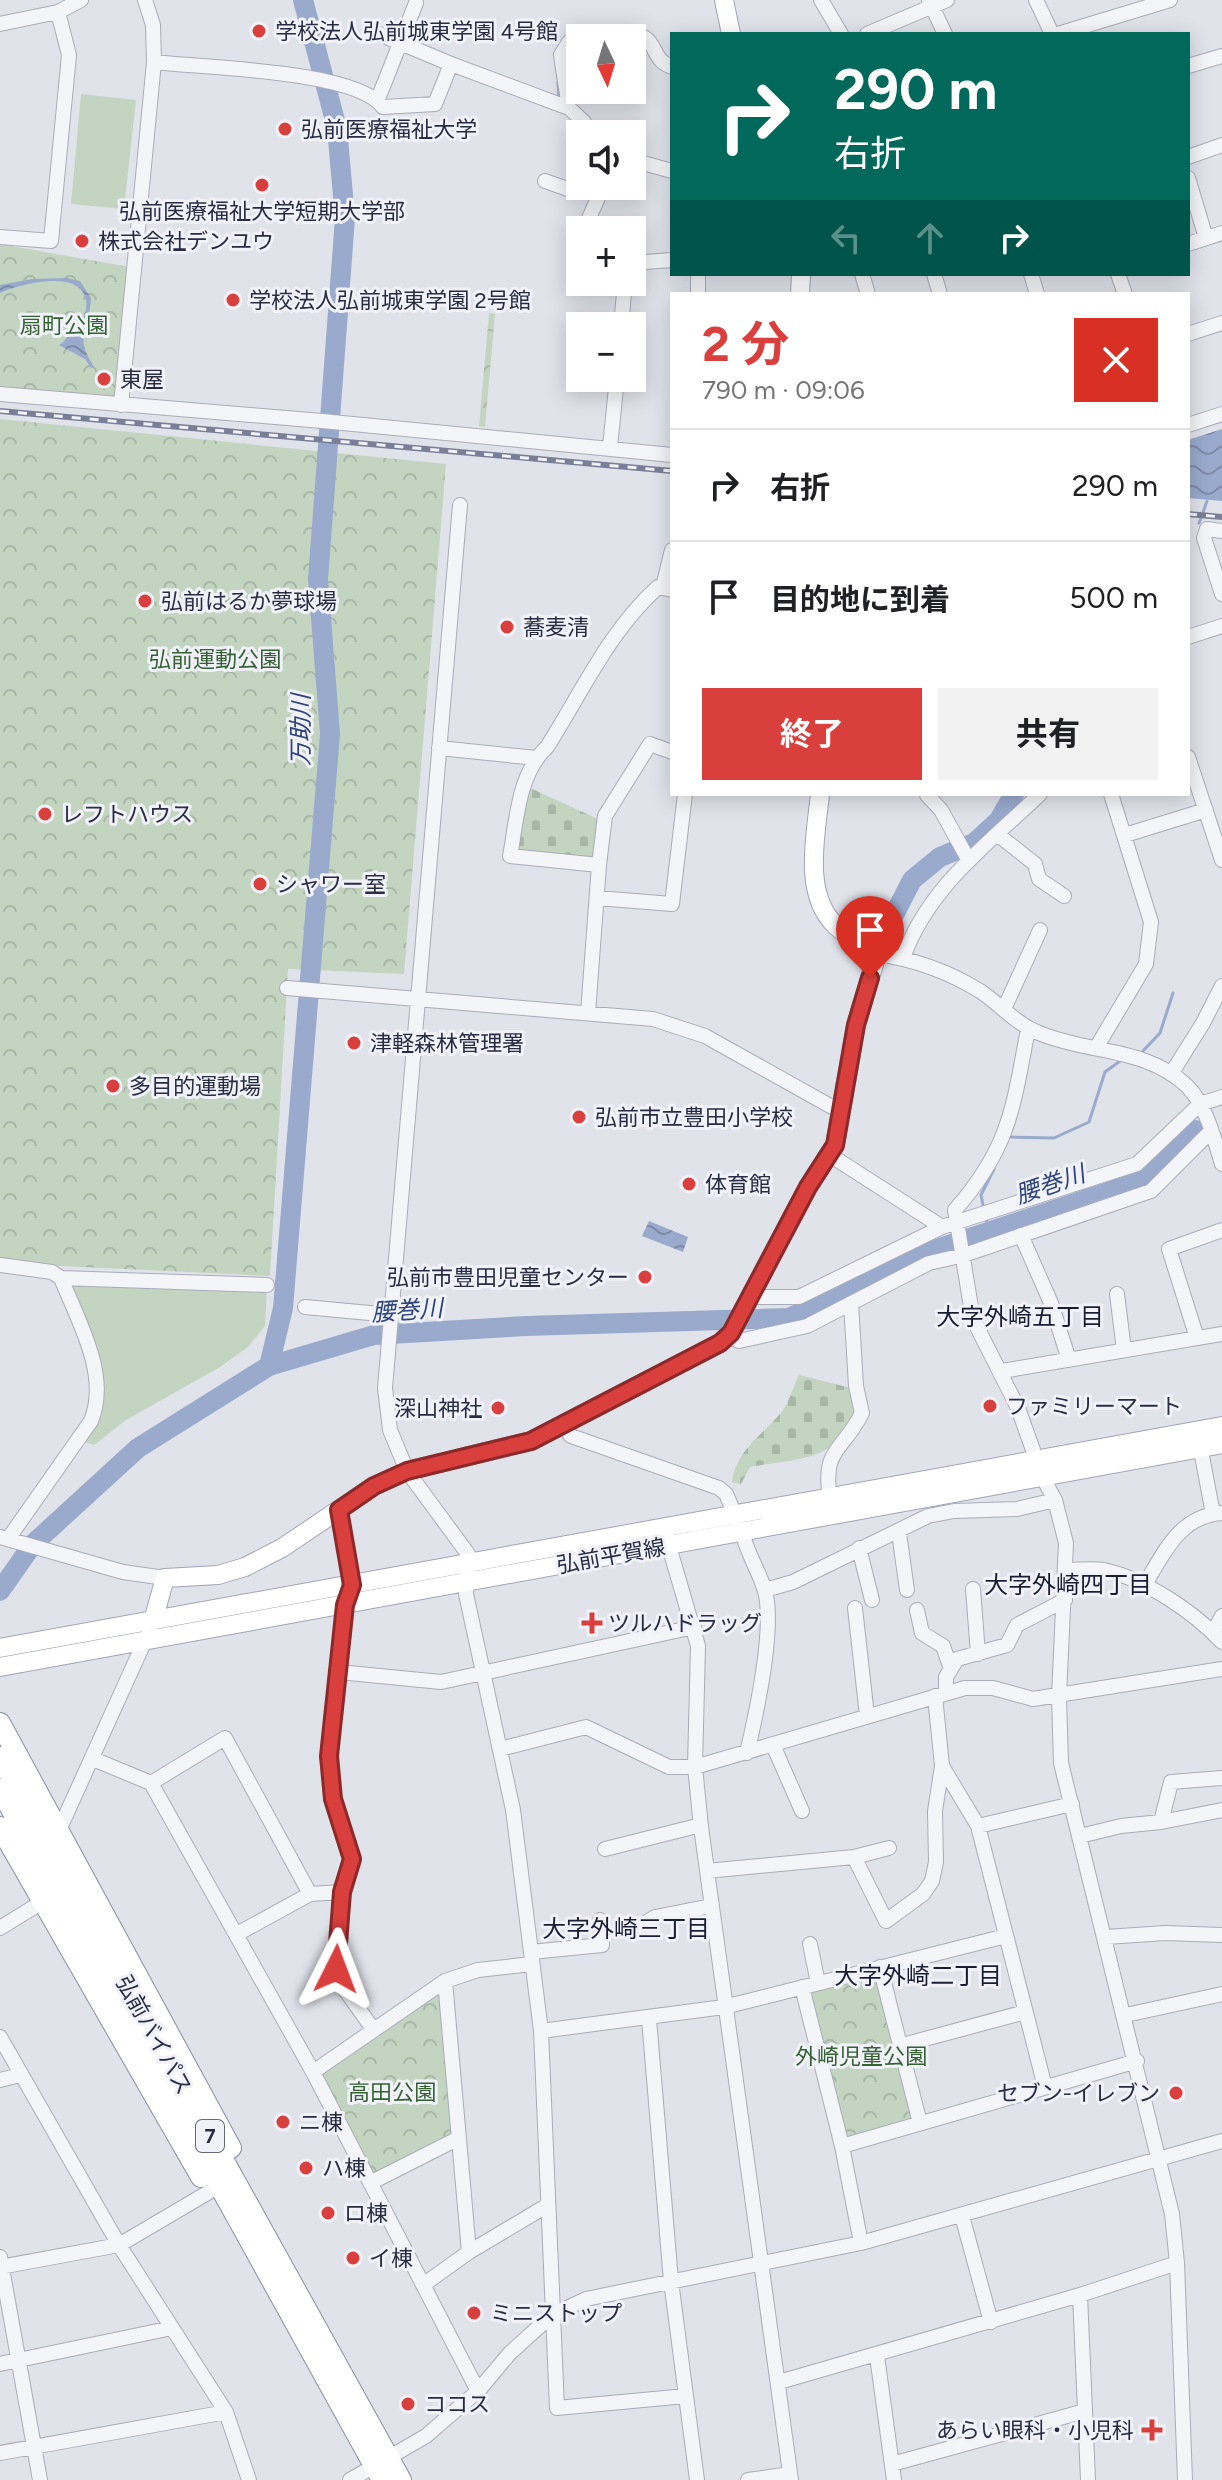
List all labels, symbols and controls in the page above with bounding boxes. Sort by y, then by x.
place label: 学校法人弘前城東学園 4号館 [275,18,558,45]
marker: 学校法人弘前城東学園 4号館 [250,22,268,40]
north arrow [566,24,646,104]
map controls [566,24,646,392]
text: 290 m [834,56,997,123]
icon: right [702,64,806,168]
place label: 弘前医療福祉大学 [301,116,477,143]
marker: 弘前医療福祉大学 [276,120,294,138]
button: sound [566,120,646,200]
text: 右折 [834,132,906,175]
marker: 弘前医療福祉大学短期大学部 [253,176,271,194]
place label: 弘前医療福祉大学短期大学部 [119,198,405,225]
button: + [566,216,646,296]
icon: left [824,216,868,260]
icon: ahead [908,216,952,260]
icon: right [992,216,1036,260]
place label: 株式会社デンユウ [98,228,274,255]
marker: 株式会社デンユウ [73,232,91,250]
place label: 学校法人弘前城東学園 2号館 [249,287,531,314]
marker: 学校法人弘前城東学園 2号館 [224,291,242,309]
park label: 扇町公園 [20,312,108,339]
button: − [566,312,646,392]
text: 2 分 [702,315,789,373]
button: close [1074,318,1158,402]
place label: 東屋 [120,366,164,393]
marker: 東屋 [95,370,113,388]
text: 790 m · 09:06 [702,374,865,406]
icon: right [702,463,746,507]
text: 290 m [1072,467,1158,504]
text: 右折 [770,469,830,506]
icon: arrive [702,575,746,619]
text: 500 m [1069,579,1158,616]
text: 目的地に到着 [770,581,950,618]
place label: 弘前はるか夢球場 [161,588,337,615]
marker: 弘前はるか夢球場 [136,592,154,610]
place label: 蕎麦清 [523,614,589,641]
marker: 蕎麦清 [498,618,516,636]
park label: 弘前運動公園 [149,646,281,673]
button: 終了 [702,688,922,780]
button: 共有 [938,688,1158,780]
water label: 万助川 [286,691,315,766]
place label: レフトハウス [61,801,193,828]
marker: レフトハウス [36,805,54,823]
place label: シャワー室 [276,871,386,898]
marker: シャワー室 [251,875,269,893]
pin [836,896,904,978]
icon: arrive [848,908,892,952]
place label: 津軽森林管理署 [370,1030,524,1057]
marker: 津軽森林管理署 [345,1034,363,1052]
place label: 多目的運動場 [129,1073,261,1100]
marker: 多目的運動場 [104,1077,122,1095]
place label: 弘前市立豊田小学校 [595,1104,793,1131]
marker: 弘前市立豊田小学校 [570,1108,588,1126]
water label: 腰巻川 [1011,1158,1092,1209]
place label: 体育館 [705,1171,771,1198]
marker: 体育館 [680,1175,698,1193]
place label: 弘前市豊田児童センター [387,1264,629,1291]
marker: 弘前市豊田児童センター [636,1268,654,1286]
water label: 腰巻川 [370,1293,447,1327]
district label: 大字外崎五丁目 [936,1302,1104,1331]
place label: ファミリーマート [1006,1393,1182,1420]
place label: 深山神社 [394,1395,482,1422]
marker: ファミリーマート [981,1397,999,1415]
marker: 深山神社 [489,1399,507,1417]
street label: 弘前平賀線 [554,1533,668,1579]
district label: 大字外崎四丁目 [984,1570,1152,1599]
place label: ツルハドラッグ [608,1610,762,1637]
marker: ツルハドラッグ [583,1614,601,1632]
district label: 大字外崎三丁目 [542,1914,710,1943]
position arrow [294,1927,378,2011]
district label: 大字外崎二丁目 [834,1961,1002,1990]
street label: 弘前バイパス [110,1971,198,2099]
park label: 外崎児童公園 [795,2043,927,2070]
park label: 高田公園 [348,2079,436,2106]
place label: セブン-イレブン [997,2080,1160,2107]
marker: セブン-イレブン [1167,2084,1185,2102]
place label: ニ棟 [299,2109,343,2136]
marker: ニ棟 [274,2113,292,2131]
road number: 7 [196,2120,224,2152]
place label: ハ棟 [322,2155,366,2182]
marker: ハ棟 [297,2159,315,2177]
place label: ロ棟 [344,2200,388,2227]
marker: ロ棟 [319,2204,337,2222]
place label: イ棟 [369,2245,413,2272]
marker: イ棟 [344,2249,362,2267]
place label: ミニストップ [490,2300,622,2327]
marker: ミニストップ [465,2304,483,2322]
place label: ココス [424,2391,490,2418]
marker: ココス [399,2395,417,2413]
place label: あらい眼科・小児科 [936,2417,1134,2444]
marker: あらい眼科・小児科 [1141,2419,1163,2441]

